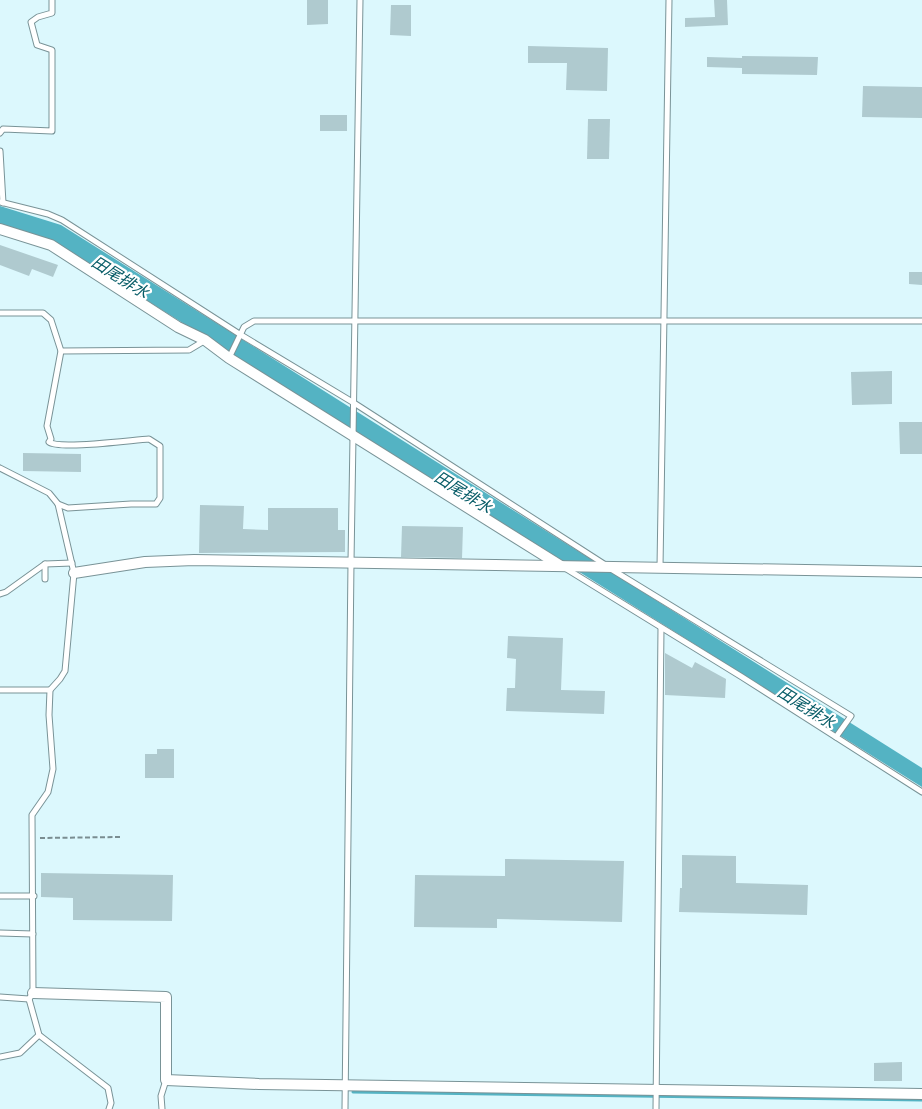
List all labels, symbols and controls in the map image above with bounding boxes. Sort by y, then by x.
water label: 田尾排水 [87,249,155,304]
water label: 田尾排水 [430,464,498,519]
water label: 田尾排水 [773,679,841,734]

